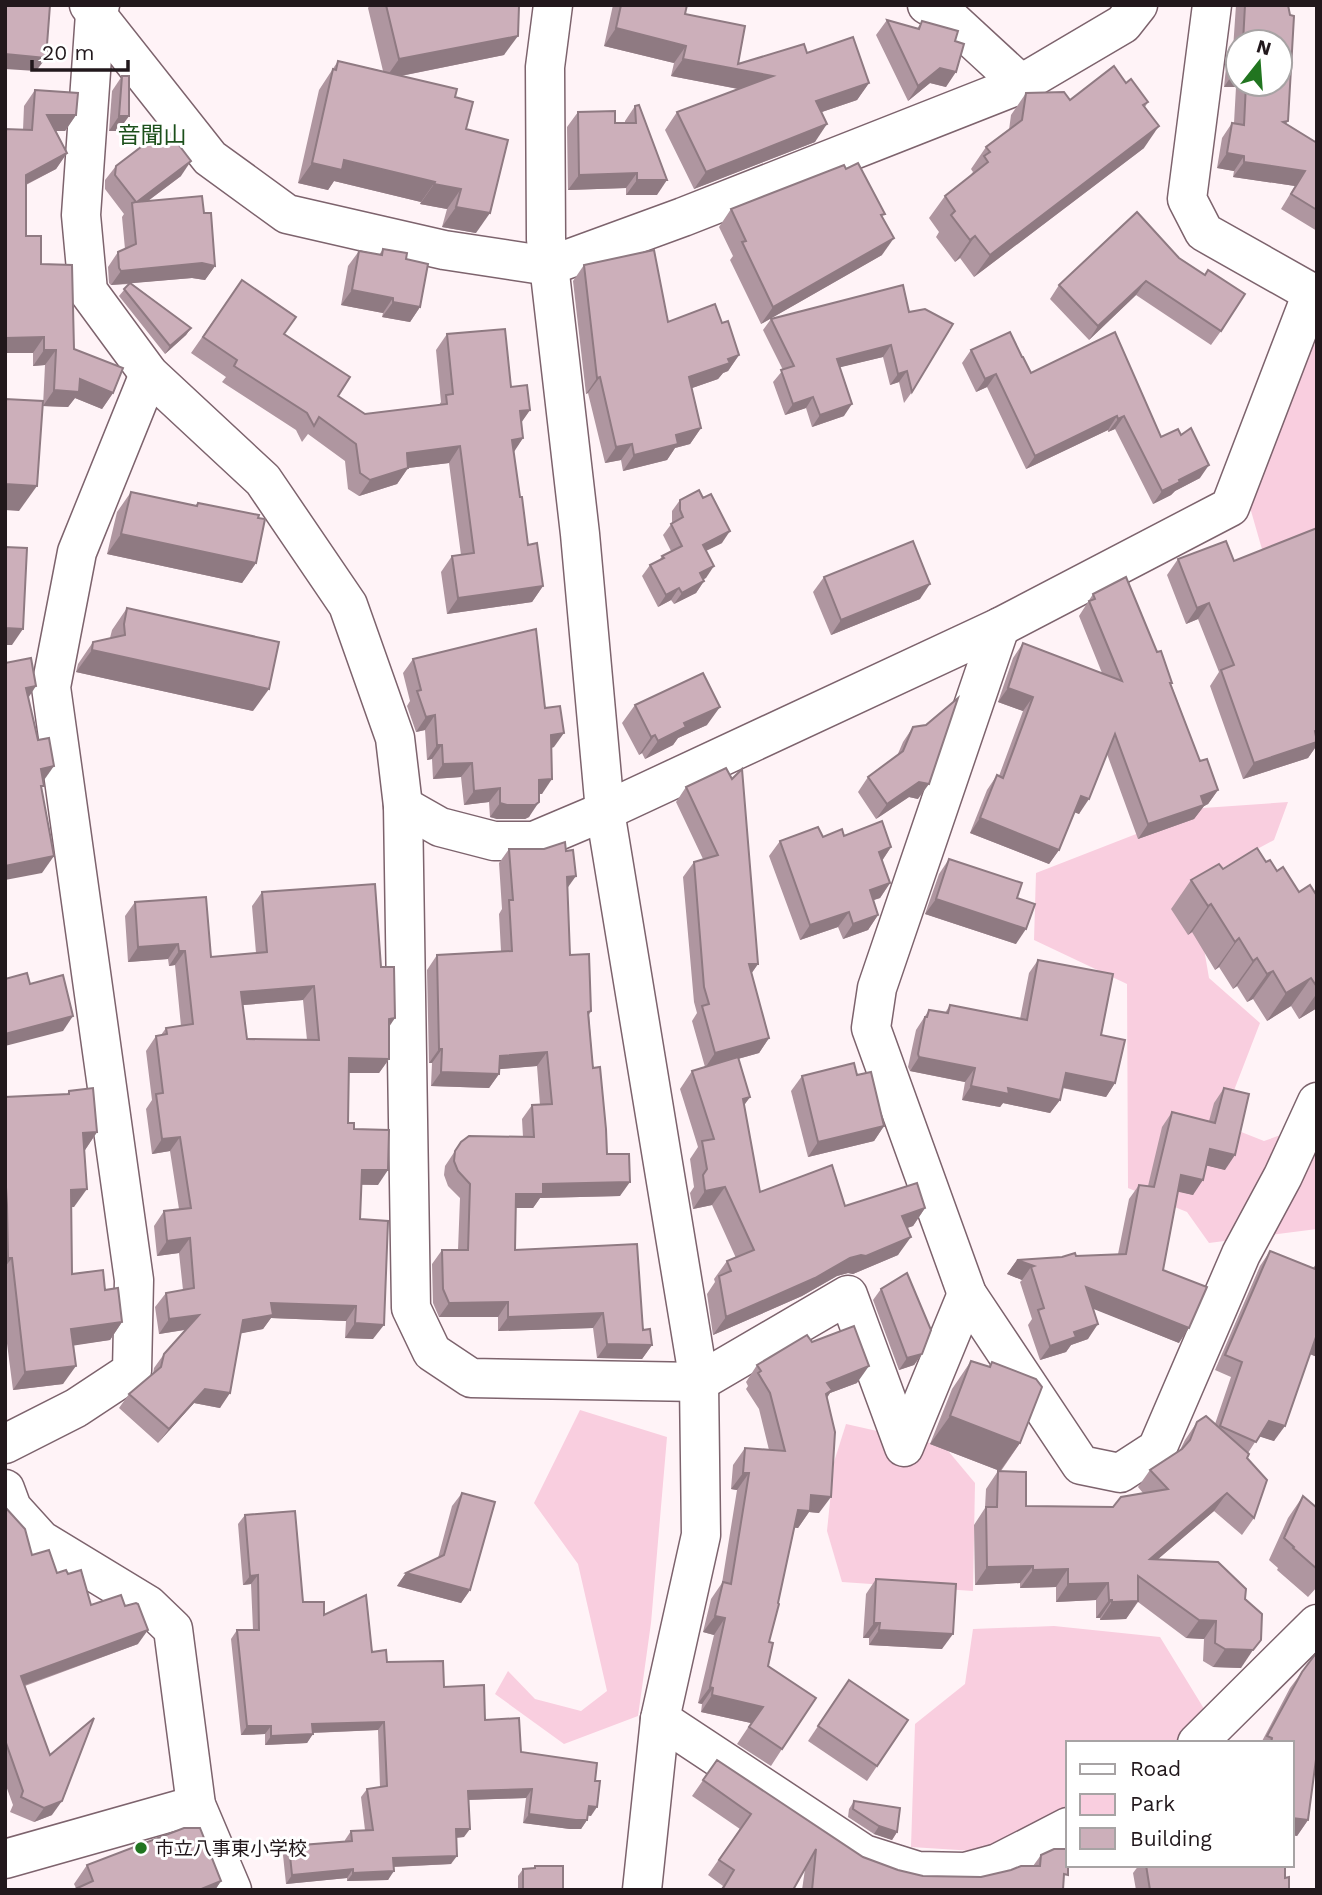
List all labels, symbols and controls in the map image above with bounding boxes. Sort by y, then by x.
scale bar [32,28,128,72]
north arrow [1224,28,1294,98]
text: N [1254,34,1274,60]
text: 20 m [42,40,94,65]
district label: 音聞山 [118,122,187,149]
legend [1066,1741,1294,1867]
text: Road [1130,1756,1181,1781]
text: Park [1130,1791,1175,1816]
text: Building [1130,1826,1212,1851]
place label: 市立八事東小学校 [155,1837,307,1860]
marker: 市立八事東小学校 [133,1840,149,1856]

